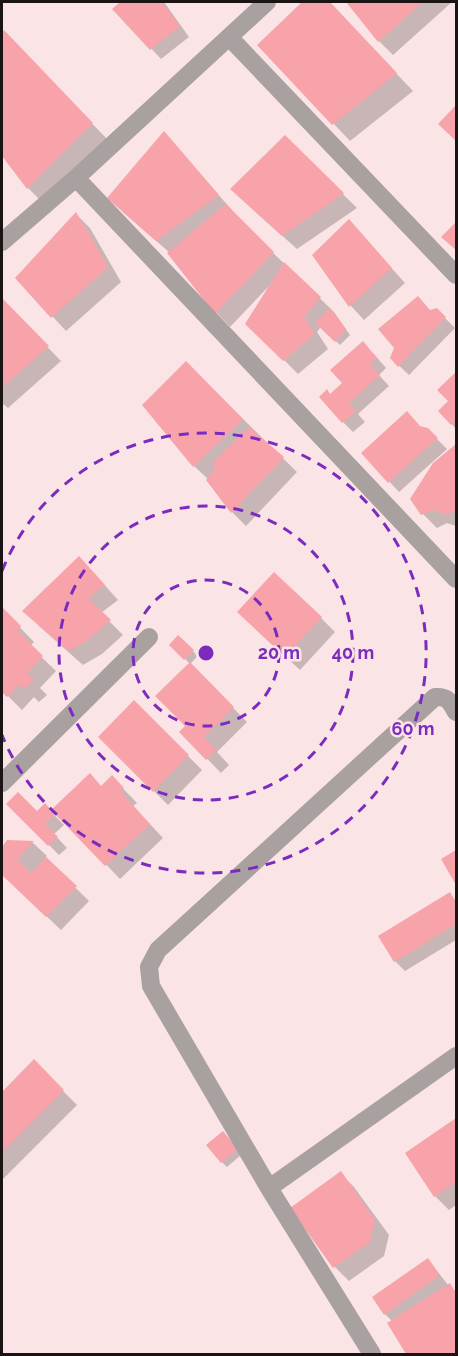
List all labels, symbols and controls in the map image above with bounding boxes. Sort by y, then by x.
text: 20 m [258,642,300,663]
text: 40 m [332,642,374,663]
centre of rings [196,643,216,663]
text: 60 m [391,718,435,739]

